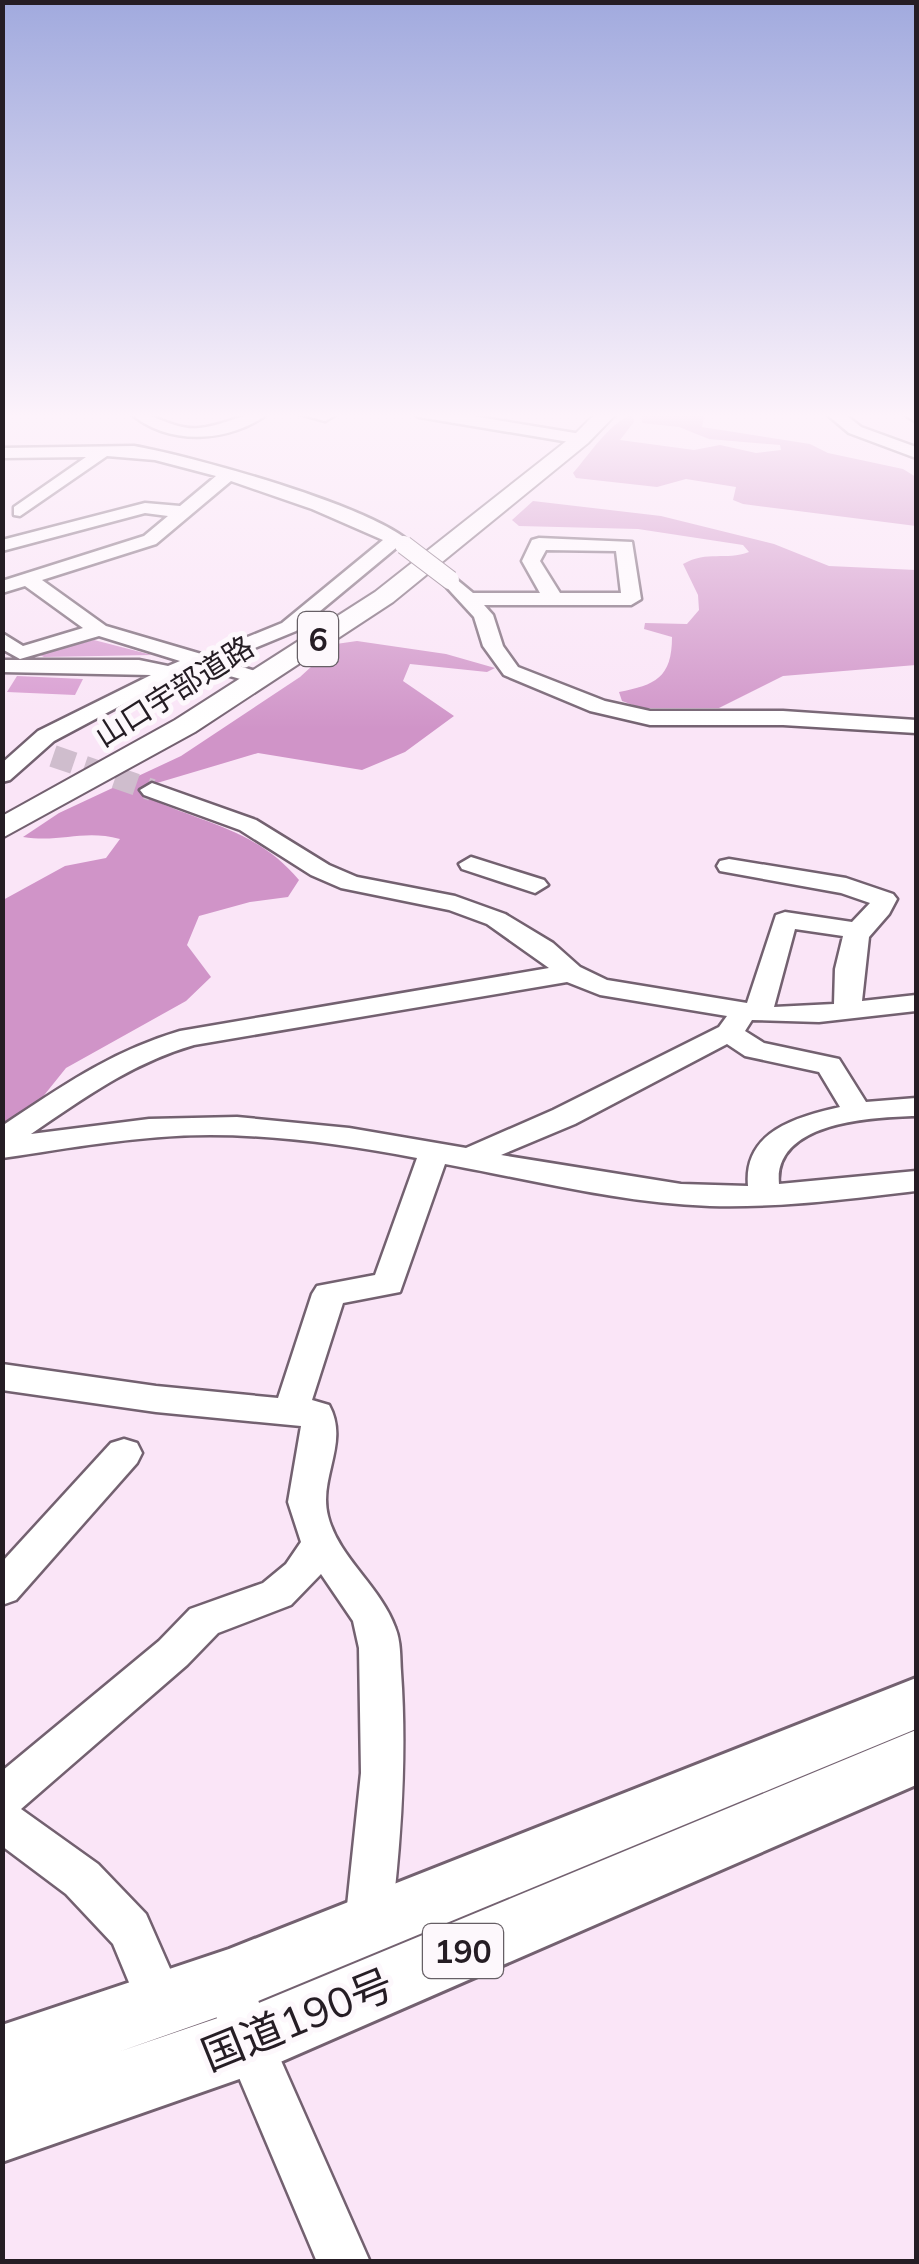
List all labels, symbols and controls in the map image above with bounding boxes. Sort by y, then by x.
road number: 6 [298,612,338,666]
street label: 山口宇部道路 [88,627,260,755]
road number: 190 [423,1924,503,1978]
street label: 国道190号 [194,1957,400,2081]

